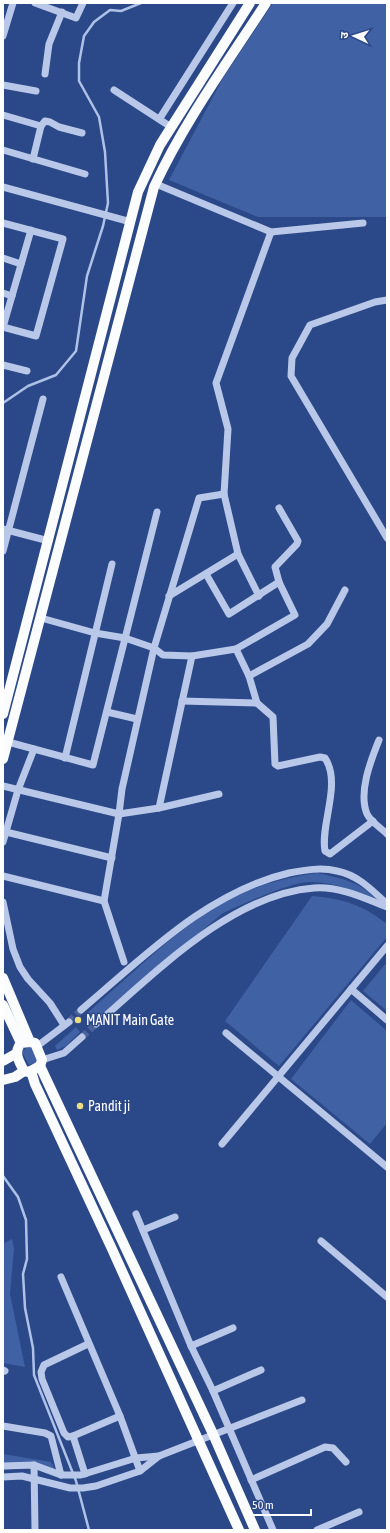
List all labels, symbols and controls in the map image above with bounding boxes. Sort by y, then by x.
north arrow [334,16,374,56]
text: उ [338,31,350,39]
place label: MANIT Main Gate [86,1012,174,1028]
marker: MANIT Main Gate [73,1015,83,1025]
place label: Pandit ji [88,1098,130,1114]
marker: Pandit ji [75,1101,85,1111]
scale bar [246,1491,311,1517]
text: 50 m [252,1498,274,1512]

